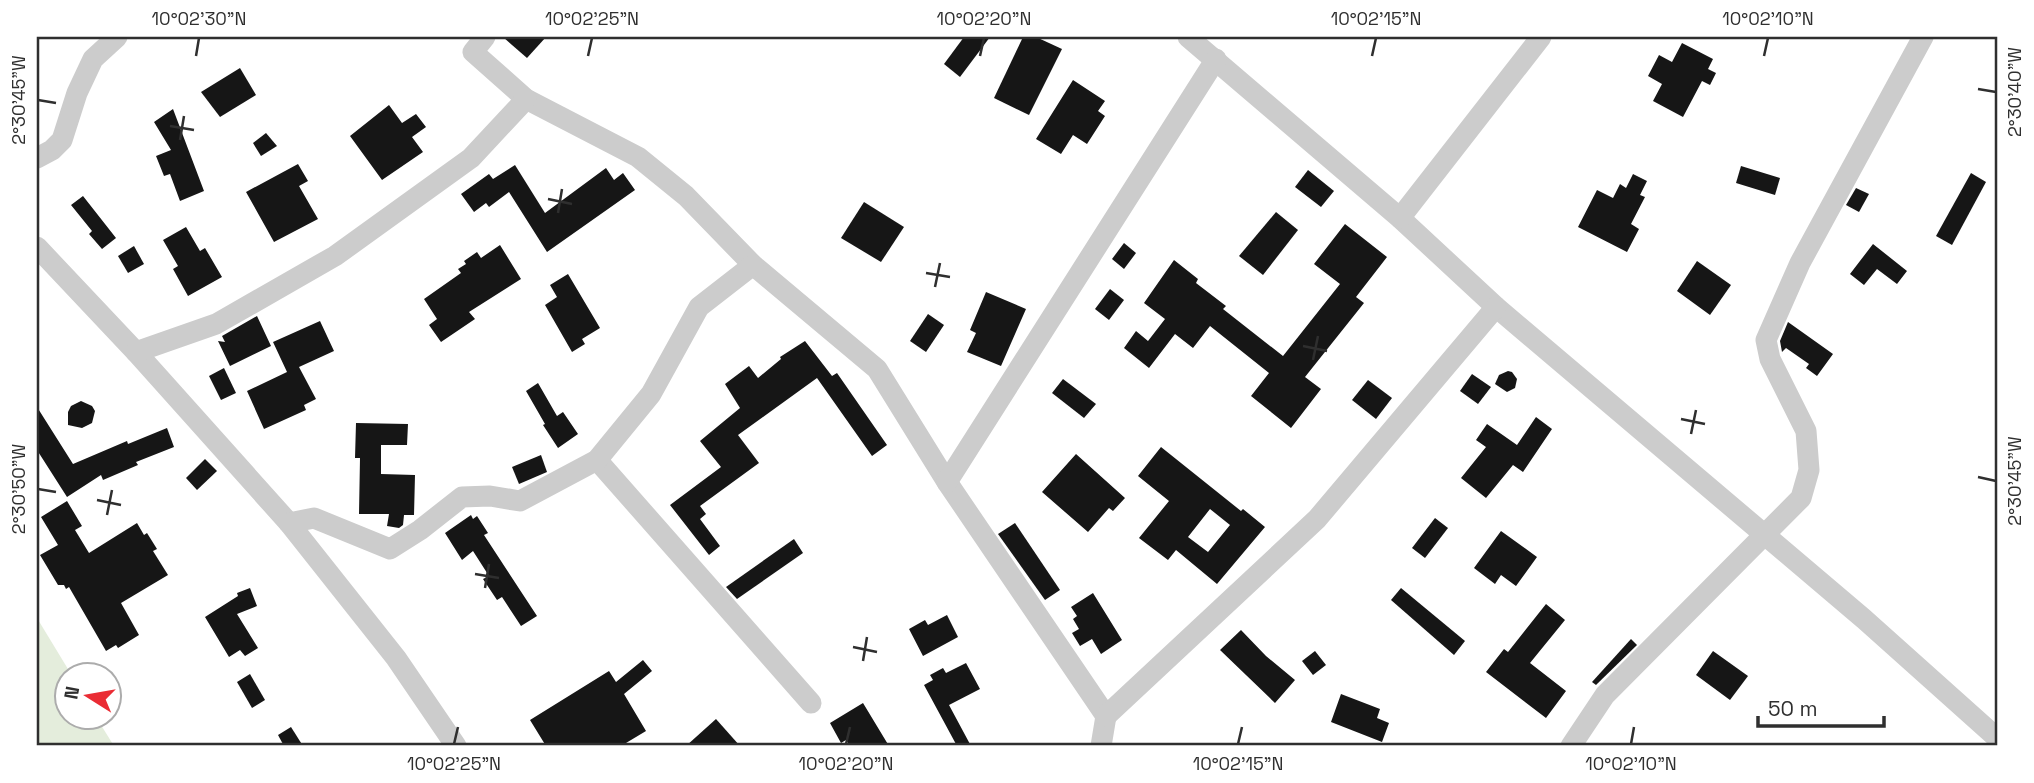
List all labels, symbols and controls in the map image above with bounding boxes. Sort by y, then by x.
text: 10°02'30"N [152,7,246,30]
text: 10°02'25"N [545,7,639,30]
text: 10°02'20"N [937,7,1031,30]
text: 10°02'15"N [1331,7,1421,30]
text: 10°02'10"N [1722,7,1814,30]
text: 2°30'40"W [2003,47,2026,137]
text: 2°30'45"W [7,55,30,145]
text: 2°30'45"W [2003,436,2026,526]
text: 2°30'50"W [7,444,30,534]
north arrow [52,660,122,730]
text: N [58,684,85,701]
scale bar [1758,685,1884,729]
text: 50 m [1768,695,1818,722]
text: 10°02'25"N [407,752,501,775]
text: 10°02'20"N [799,752,893,775]
text: 10°02'15"N [1193,752,1283,775]
text: 10°02'10"N [1585,752,1677,775]

